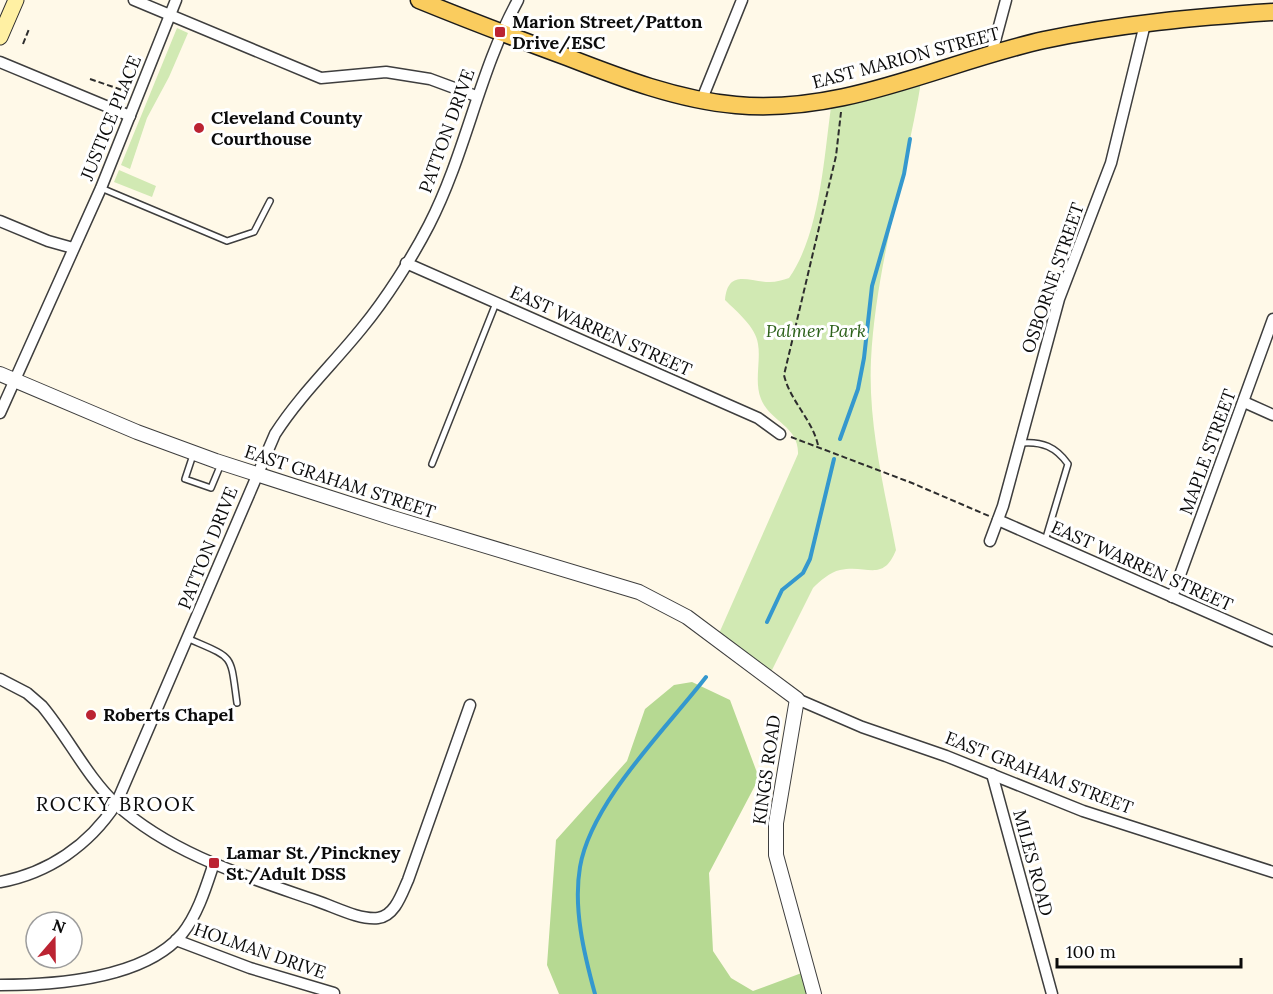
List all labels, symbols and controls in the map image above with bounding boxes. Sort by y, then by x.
place label: Marion Street/Patton Drive/ESC [512,10,703,54]
street label: EAST MARION STREET [809,21,1003,94]
marker: Marion Street/Patton Drive/ESC [493,25,507,39]
street label: JUSTICE PLACE [75,52,146,185]
street label: PATTON DRIVE [413,66,480,196]
place label: Cleveland County Courthouse [211,106,362,150]
marker: Cleveland County Courthouse [192,121,206,135]
street label: OSBORNE STREET [1016,199,1089,356]
street label: EAST WARREN STREET [507,280,696,381]
park label: Palmer Park [766,319,866,342]
street label: MAPLE STREET [1174,385,1241,518]
street label: EAST GRAHAM STREET [242,440,439,523]
street label: PATTON DRIVE [172,483,243,613]
street label: EAST WARREN STREET [1048,515,1237,616]
place label: Roberts Chapel [103,703,234,726]
marker: Roberts Chapel [84,708,98,722]
street label: KINGS ROAD [747,714,786,826]
street label: EAST GRAHAM STREET [942,726,1137,819]
district label: ROCKY BROOK [36,791,196,816]
street label: MILES ROAD [1008,807,1059,919]
place label: Lamar St./Pinckney St./Adult DSS [226,841,401,885]
marker: Lamar St./Pinckney St./Adult DSS [207,856,221,870]
north arrow [24,910,84,970]
text: N [50,914,68,937]
street label: HOLMAN DRIVE [191,917,329,984]
scale bar [1057,931,1242,969]
text: 100 m [1066,940,1116,963]

